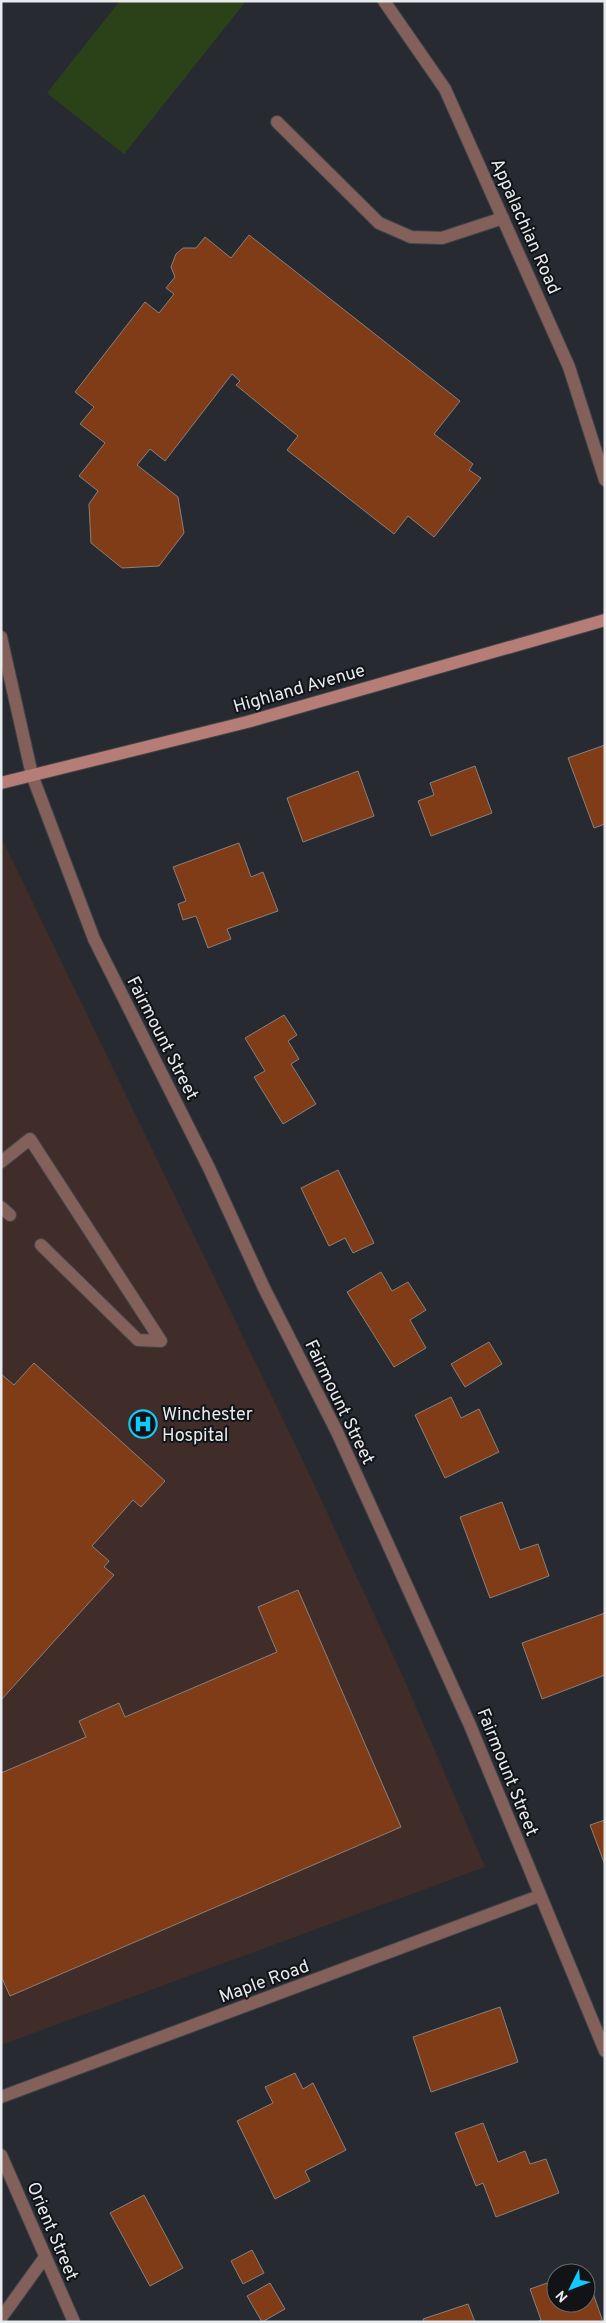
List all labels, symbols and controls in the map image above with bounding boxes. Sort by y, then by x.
street label: Appalachian Road [484,155,565,298]
street label: Highland Avenue [231,660,368,719]
street label: Fairmount Street [121,973,203,1104]
street label: Fairmount Street [299,1337,379,1469]
place label: Winchester Hospital [162,1404,253,1448]
hospital icon: Winchester Hospital [128,1409,158,1439]
street label: Fairmount Street [470,1705,543,1840]
street label: Maple Road [216,1956,313,2009]
street label: Orient Street [21,2179,83,2284]
north arrow [546,2263,596,2313]
text: N [553,2286,572,2305]

